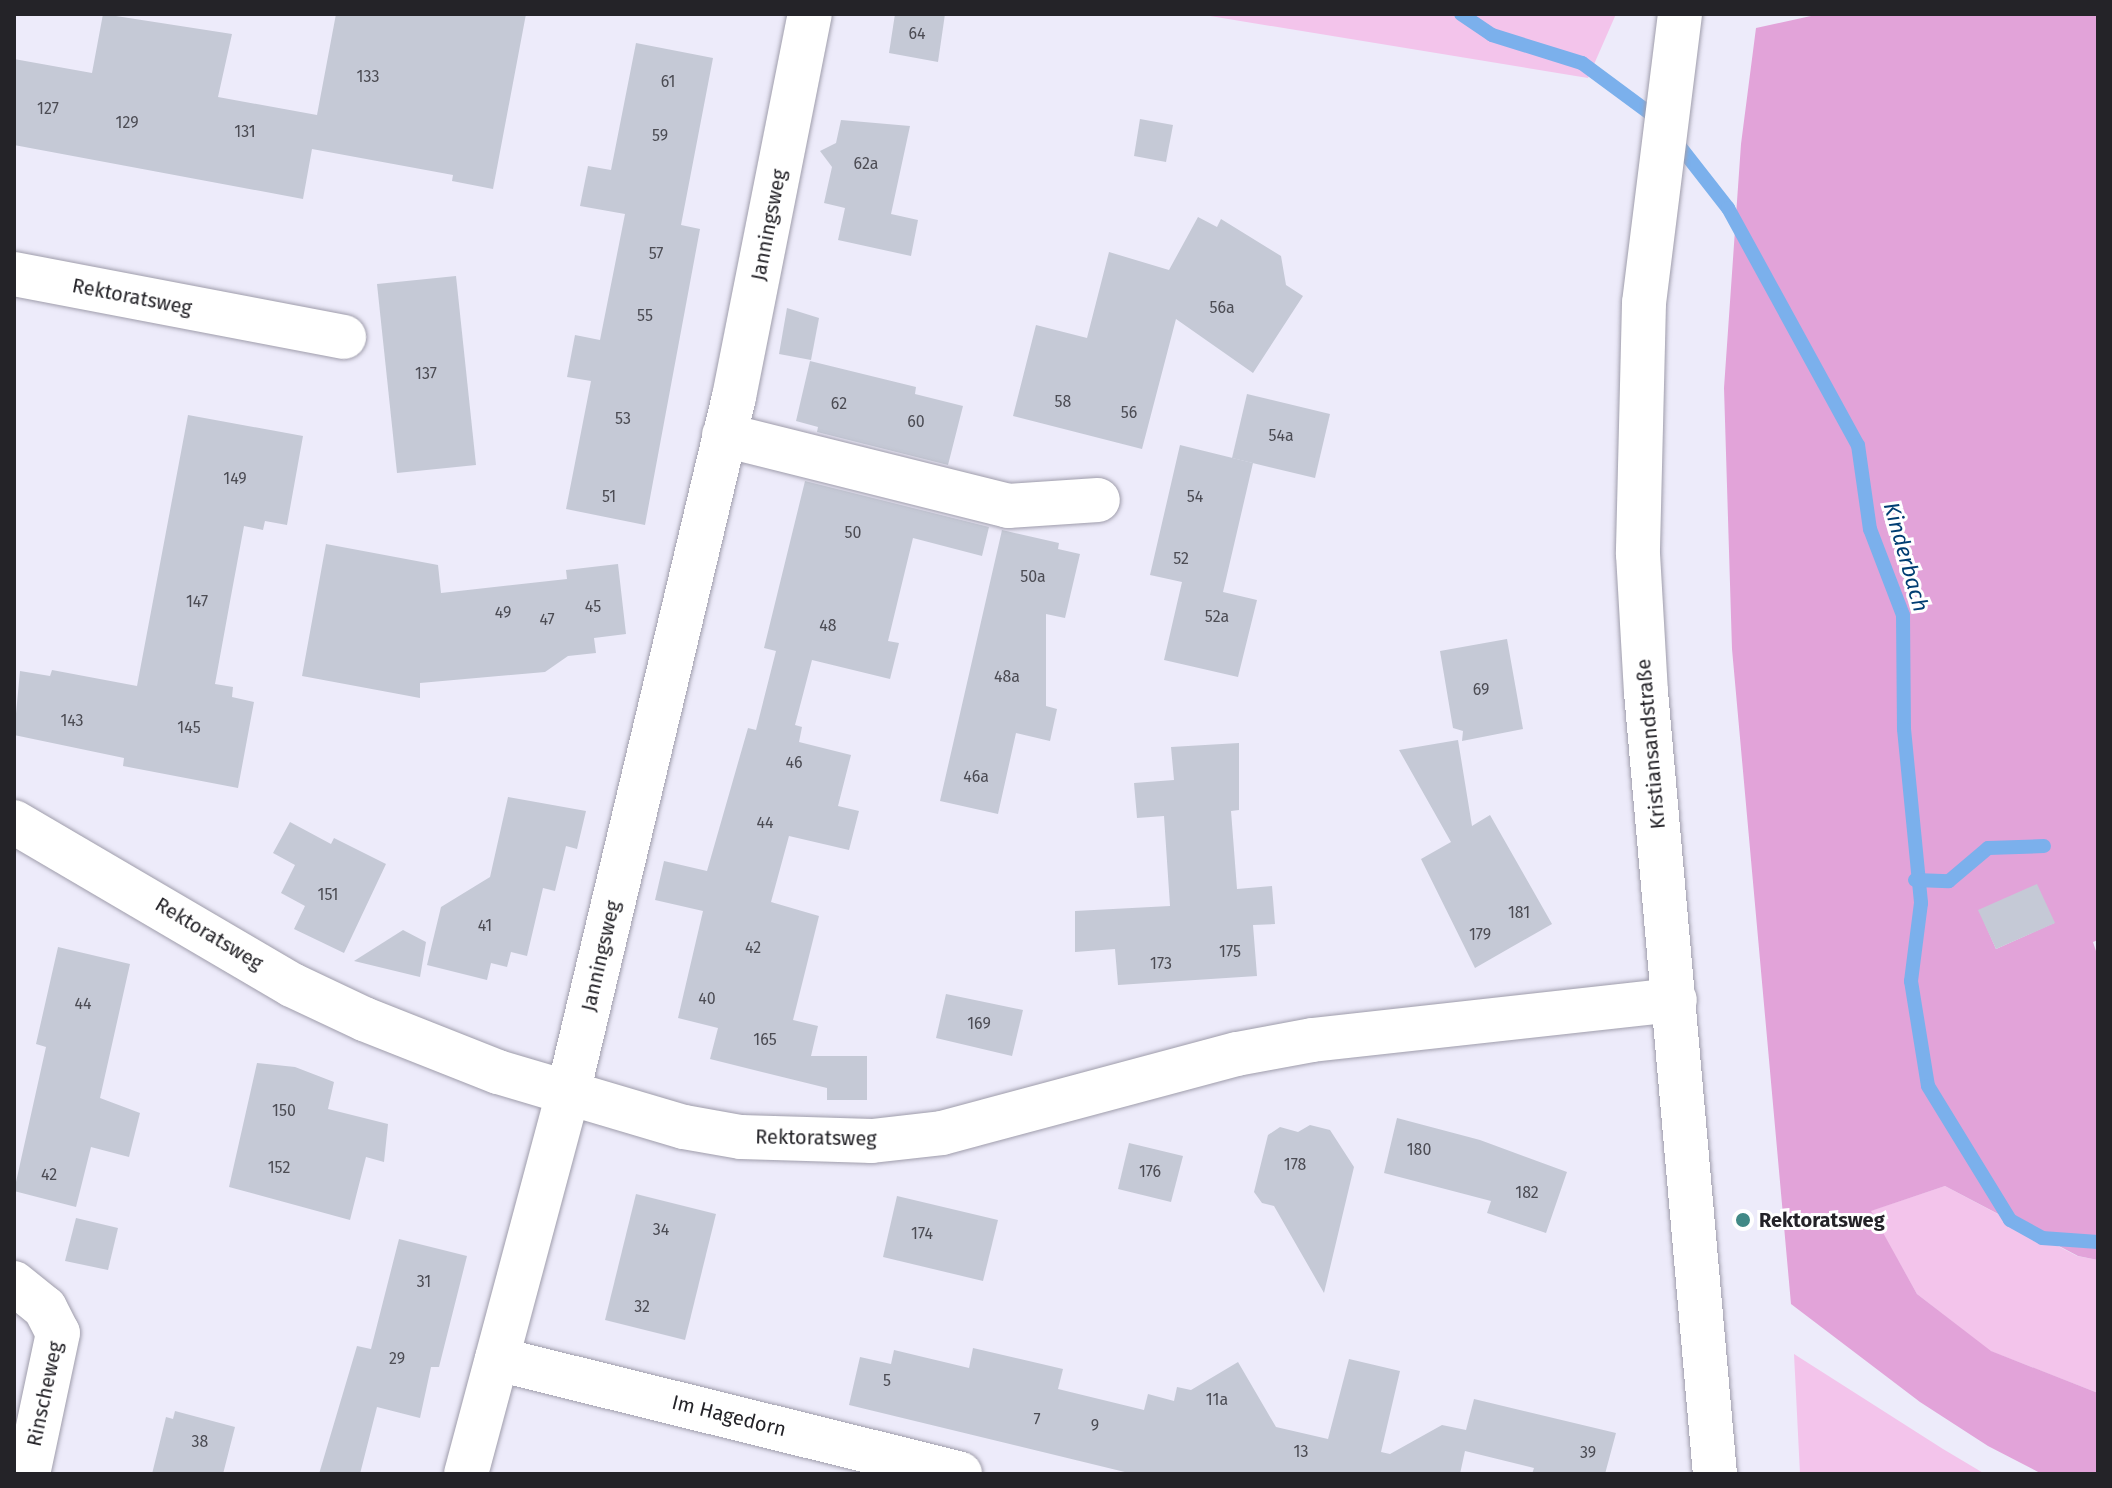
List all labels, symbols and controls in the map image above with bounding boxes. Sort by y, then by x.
house number: 64 [908,24,926,44]
house number: 133 [357,67,379,87]
house number: 61 [661,72,675,92]
house number: 127 [37,99,59,119]
house number: 129 [115,113,139,133]
house number: 131 [234,122,256,142]
house number: 59 [652,126,668,146]
house number: 62a [854,154,878,174]
street label: Janningsweg [746,167,792,283]
house number: 57 [649,244,663,264]
street label: Rektoratsweg [70,274,194,320]
house number: 56a [1209,298,1235,318]
house number: 55 [637,306,653,326]
house number: 137 [415,364,437,384]
house number: 58 [1055,392,1071,412]
house number: 62 [831,394,847,414]
house number: 56 [1121,403,1137,423]
house number: 53 [615,409,631,429]
house number: 60 [907,412,925,432]
house number: 54a [1268,426,1294,446]
house number: 149 [223,469,247,489]
house number: 51 [602,487,616,507]
house number: 54 [1187,487,1203,507]
water label: Kinderbach [1878,499,1934,615]
house number: 50 [845,523,861,543]
house number: 52 [1173,549,1189,569]
house number: 50a [1020,567,1046,587]
house number: 147 [186,592,208,612]
house number: 45 [585,597,601,617]
house number: 49 [495,603,511,623]
house number: 52a [1205,607,1229,627]
house number: 47 [539,610,555,630]
house number: 48 [819,616,837,636]
street label: Kristiansandstraße [1632,658,1670,830]
house number: 48a [994,667,1020,687]
house number: 69 [1473,680,1489,700]
house number: 143 [60,711,84,731]
house number: 145 [177,718,201,738]
house number: 46 [785,753,803,773]
house number: 46a [963,767,989,787]
house number: 44 [756,813,774,833]
house number: 151 [317,885,339,905]
street label: Rektoratsweg [151,892,267,976]
street label: Janningsweg [577,898,625,1014]
house number: 181 [1508,903,1530,923]
house number: 41 [478,916,492,936]
house number: 179 [1469,925,1491,945]
house number: 42 [745,938,761,958]
house number: 175 [1219,942,1241,962]
house number: 173 [1150,954,1172,974]
house number: 40 [698,989,716,1009]
house number: 44 [74,994,92,1014]
house number: 169 [967,1014,991,1034]
house number: 165 [753,1030,777,1050]
house number: 150 [272,1101,296,1121]
street label: Rektoratsweg [755,1125,877,1151]
house number: 180 [1407,1140,1431,1160]
house number: 178 [1284,1155,1306,1175]
house number: 152 [268,1158,290,1178]
house number: 176 [1139,1162,1161,1182]
house number: 42 [41,1165,57,1185]
house number: 182 [1515,1183,1539,1203]
place label: Rektoratsweg [1759,1208,1885,1232]
marker: Rektoratsweg [1734,1211,1752,1229]
house number: 34 [653,1220,669,1240]
house number: 174 [911,1224,933,1244]
house number: 31 [417,1272,431,1292]
house number: 32 [634,1297,650,1317]
street label: Rinscheweg [22,1339,68,1449]
house number: 29 [389,1349,405,1369]
house number: 5 [883,1371,891,1391]
street label: Im Hagedorn [669,1390,789,1442]
house number: 11a [1206,1390,1228,1410]
house number: 7 [1033,1410,1041,1430]
house number: 9 [1091,1416,1099,1436]
house number: 38 [192,1432,208,1452]
house number: 13 [1294,1442,1308,1462]
house number: 39 [1580,1443,1596,1463]

